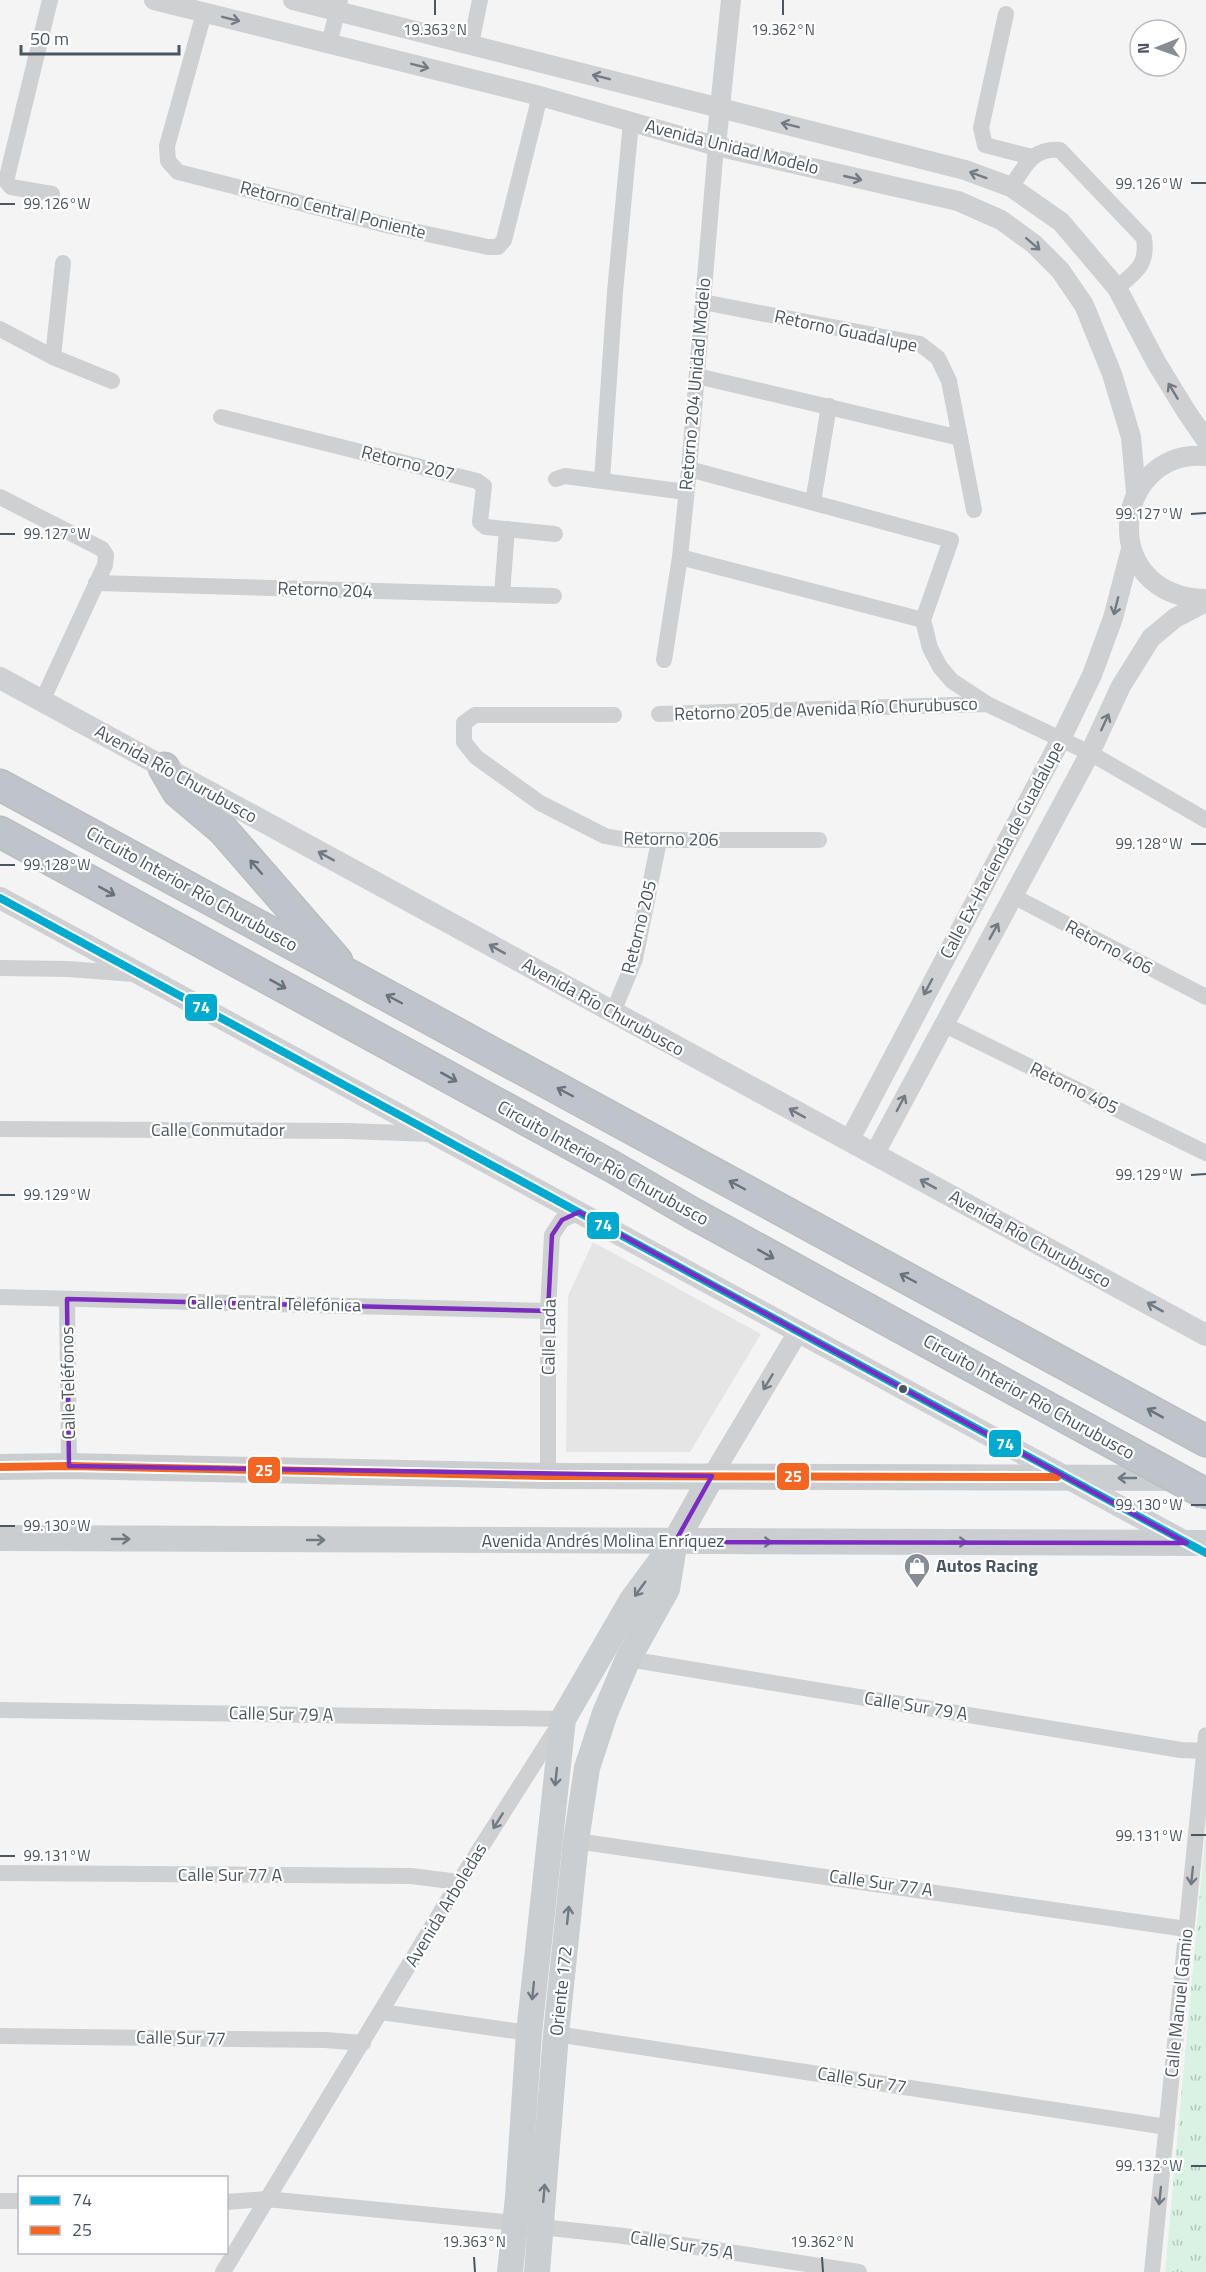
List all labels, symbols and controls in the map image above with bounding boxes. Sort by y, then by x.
one-way arrow [221,14,240,26]
scale bar [21,18,178,56]
text: 19.363°N [403,18,467,41]
text: 19.362°N [751,18,815,41]
north arrow [1128,18,1188,78]
text: 50 m [30,25,69,52]
text: N [1131,43,1155,54]
one-way arrow [411,61,430,73]
one-way arrow [592,71,611,83]
street label: Avenida Unidad Modelo [642,112,822,181]
one-way arrow [781,119,800,131]
one-way arrow [969,169,988,180]
one-way arrow [843,172,862,184]
text: 99.126°W [1116,172,1182,195]
street label: Retorno Central Poniente [237,173,429,246]
text: 99.126°W [24,192,90,215]
one-way arrow [1025,237,1040,251]
street label: Retorno 204 Unidad Modelo [672,276,717,491]
street label: Retorno Guadalupe [772,302,920,359]
one-way arrow [1167,383,1179,400]
street label: Retorno 207 [359,438,458,487]
text: 99.127°W [1116,502,1182,525]
text: 99.127°W [24,522,90,545]
street label: Retorno 204 [277,574,373,605]
one-way arrow [1109,596,1121,615]
street label: Retorno 205 de Avenida Río Churubusco [674,690,978,727]
one-way arrow [1099,713,1111,731]
street label: Avenida Río Churubusco [90,718,262,829]
street label: Calle Ex-Hacienda de Guadalupe [933,736,1070,963]
street label: Circuito Interior Río Churubusco [82,819,303,958]
street label: Retorno 206 [623,824,719,853]
text: 99.128°W [1116,832,1182,855]
one-way arrow [317,850,335,861]
text: 99.128°W [24,853,90,876]
one-way arrow [249,860,263,875]
street label: Retorno 205 [614,877,663,976]
one-way arrow [97,886,115,897]
street label: Retorno 406 [1061,912,1158,981]
one-way arrow [988,923,1000,940]
one-way arrow [489,943,506,955]
street label: Avenida Río Churubusco [517,951,689,1062]
one-way arrow [269,978,286,990]
one-way arrow [922,978,934,996]
line badge: 74 [184,993,218,1022]
one-way arrow [386,993,403,1005]
text: 74 [192,995,210,1019]
street label: Retorno 405 [1025,1055,1123,1121]
one-way arrow [440,1071,457,1083]
one-way arrow [557,1086,575,1097]
street label: Circuito Interior Río Churubusco [493,1093,714,1232]
one-way arrow [896,1094,908,1112]
one-way arrow [789,1107,806,1119]
street label: Calle Conmutador [151,1116,285,1143]
text: 99.129°W [1116,1163,1182,1186]
one-way arrow [920,1178,937,1190]
one-way arrow [729,1179,746,1191]
text: 99.129°W [24,1183,90,1206]
street label: Avenida Río Churubusco [944,1183,1116,1294]
line badge: 74 [586,1211,620,1240]
text: 74 [594,1213,612,1237]
one-way arrow [757,1248,774,1260]
one-way arrow [900,1272,918,1283]
street label: Calle Central Telefónica [187,1288,361,1319]
street label: Calle Lada [534,1299,563,1375]
one-way arrow [1146,1301,1164,1312]
street label: Calle Teléfonos [53,1326,82,1440]
street label: Circuito Interior Río Churubusco [919,1327,1140,1466]
one-way arrow [762,1373,774,1390]
unlabelled marker [897,1383,909,1395]
one-way arrow [1146,1407,1164,1418]
line badge: 74 [988,1429,1022,1458]
text: 74 [996,1432,1014,1456]
line badge: 25 [247,1456,281,1484]
text: 25 [255,1458,273,1482]
line badge: 25 [776,1462,810,1491]
text: 25 [784,1464,802,1488]
one-way arrow [1117,1472,1137,1484]
text: 99.130°W [1116,1493,1182,1516]
text: 99.130°W [24,1514,90,1537]
street label: Avenida Andrés Molina Enríquez [482,1527,724,1554]
one-way arrow [111,1533,131,1545]
one-way arrow [306,1534,326,1546]
one-way arrow [753,1536,773,1548]
one-way arrow [948,1537,968,1548]
shop icon: Autos Racing [902,1551,932,1589]
place label: Autos Racing [936,1552,1038,1579]
one-way arrow [634,1580,646,1596]
street label: Calle Sur 79 A [862,1684,970,1727]
street label: Calle Sur 79 A [229,1699,334,1728]
one-way arrow [551,1766,562,1786]
one-way arrow [491,1812,503,1829]
text: 99.131°W [1116,1824,1182,1847]
street label: Avenida Arboledas [398,1838,493,1972]
text: 99.131°W [24,1844,90,1867]
street label: Calle Sur 77 A [178,1861,283,1888]
street label: Calle Sur 77 A [827,1862,935,1903]
one-way arrow [1186,1866,1197,1886]
one-way arrow [563,1905,574,1925]
street label: Calle Manuel Gamio [1157,1927,1200,2079]
street label: Oriente 172 [542,1945,579,2037]
one-way arrow [527,1981,538,2001]
street label: Calle Sur 77 [136,2023,226,2052]
street label: Calle Sur 77 [816,2059,909,2100]
text: 99.132°W [1116,2154,1182,2177]
legend [18,2176,228,2254]
one-way arrow [539,2183,550,2203]
one-way arrow [1154,2185,1165,2205]
text: 74 [72,2186,92,2213]
text: 25 [72,2216,92,2243]
street label: Calle Sur 75 A [628,2223,736,2266]
text: 19.363°N [442,2230,506,2253]
text: 19.362°N [790,2230,854,2253]

